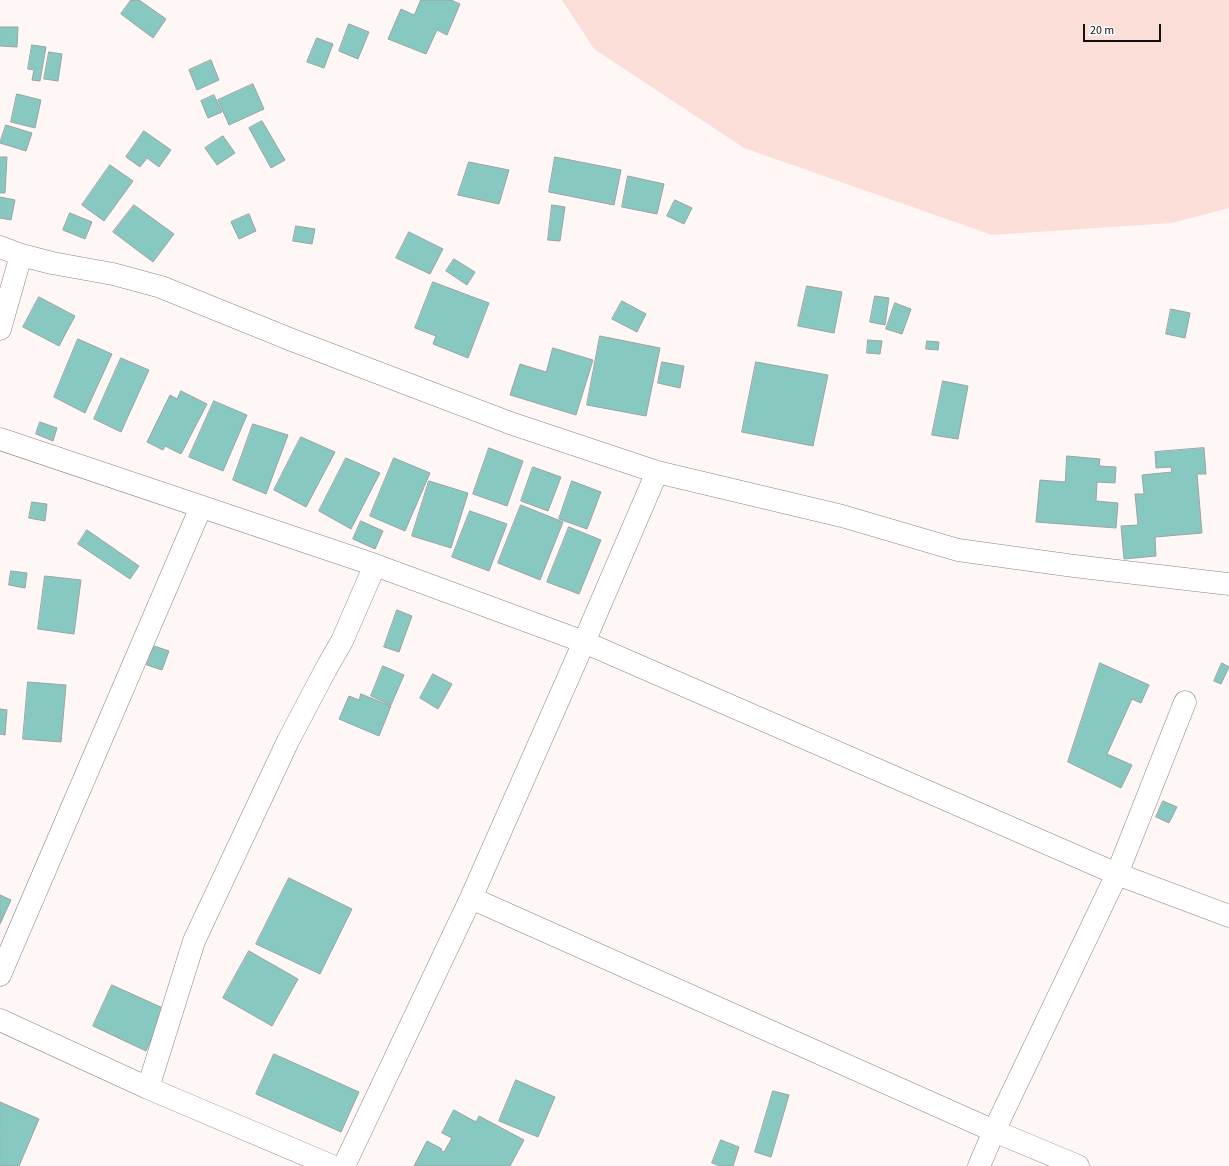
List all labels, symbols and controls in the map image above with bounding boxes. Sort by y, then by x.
scale bar [1085,16,1163,42]
text: 20 m [1090,22,1114,39]

